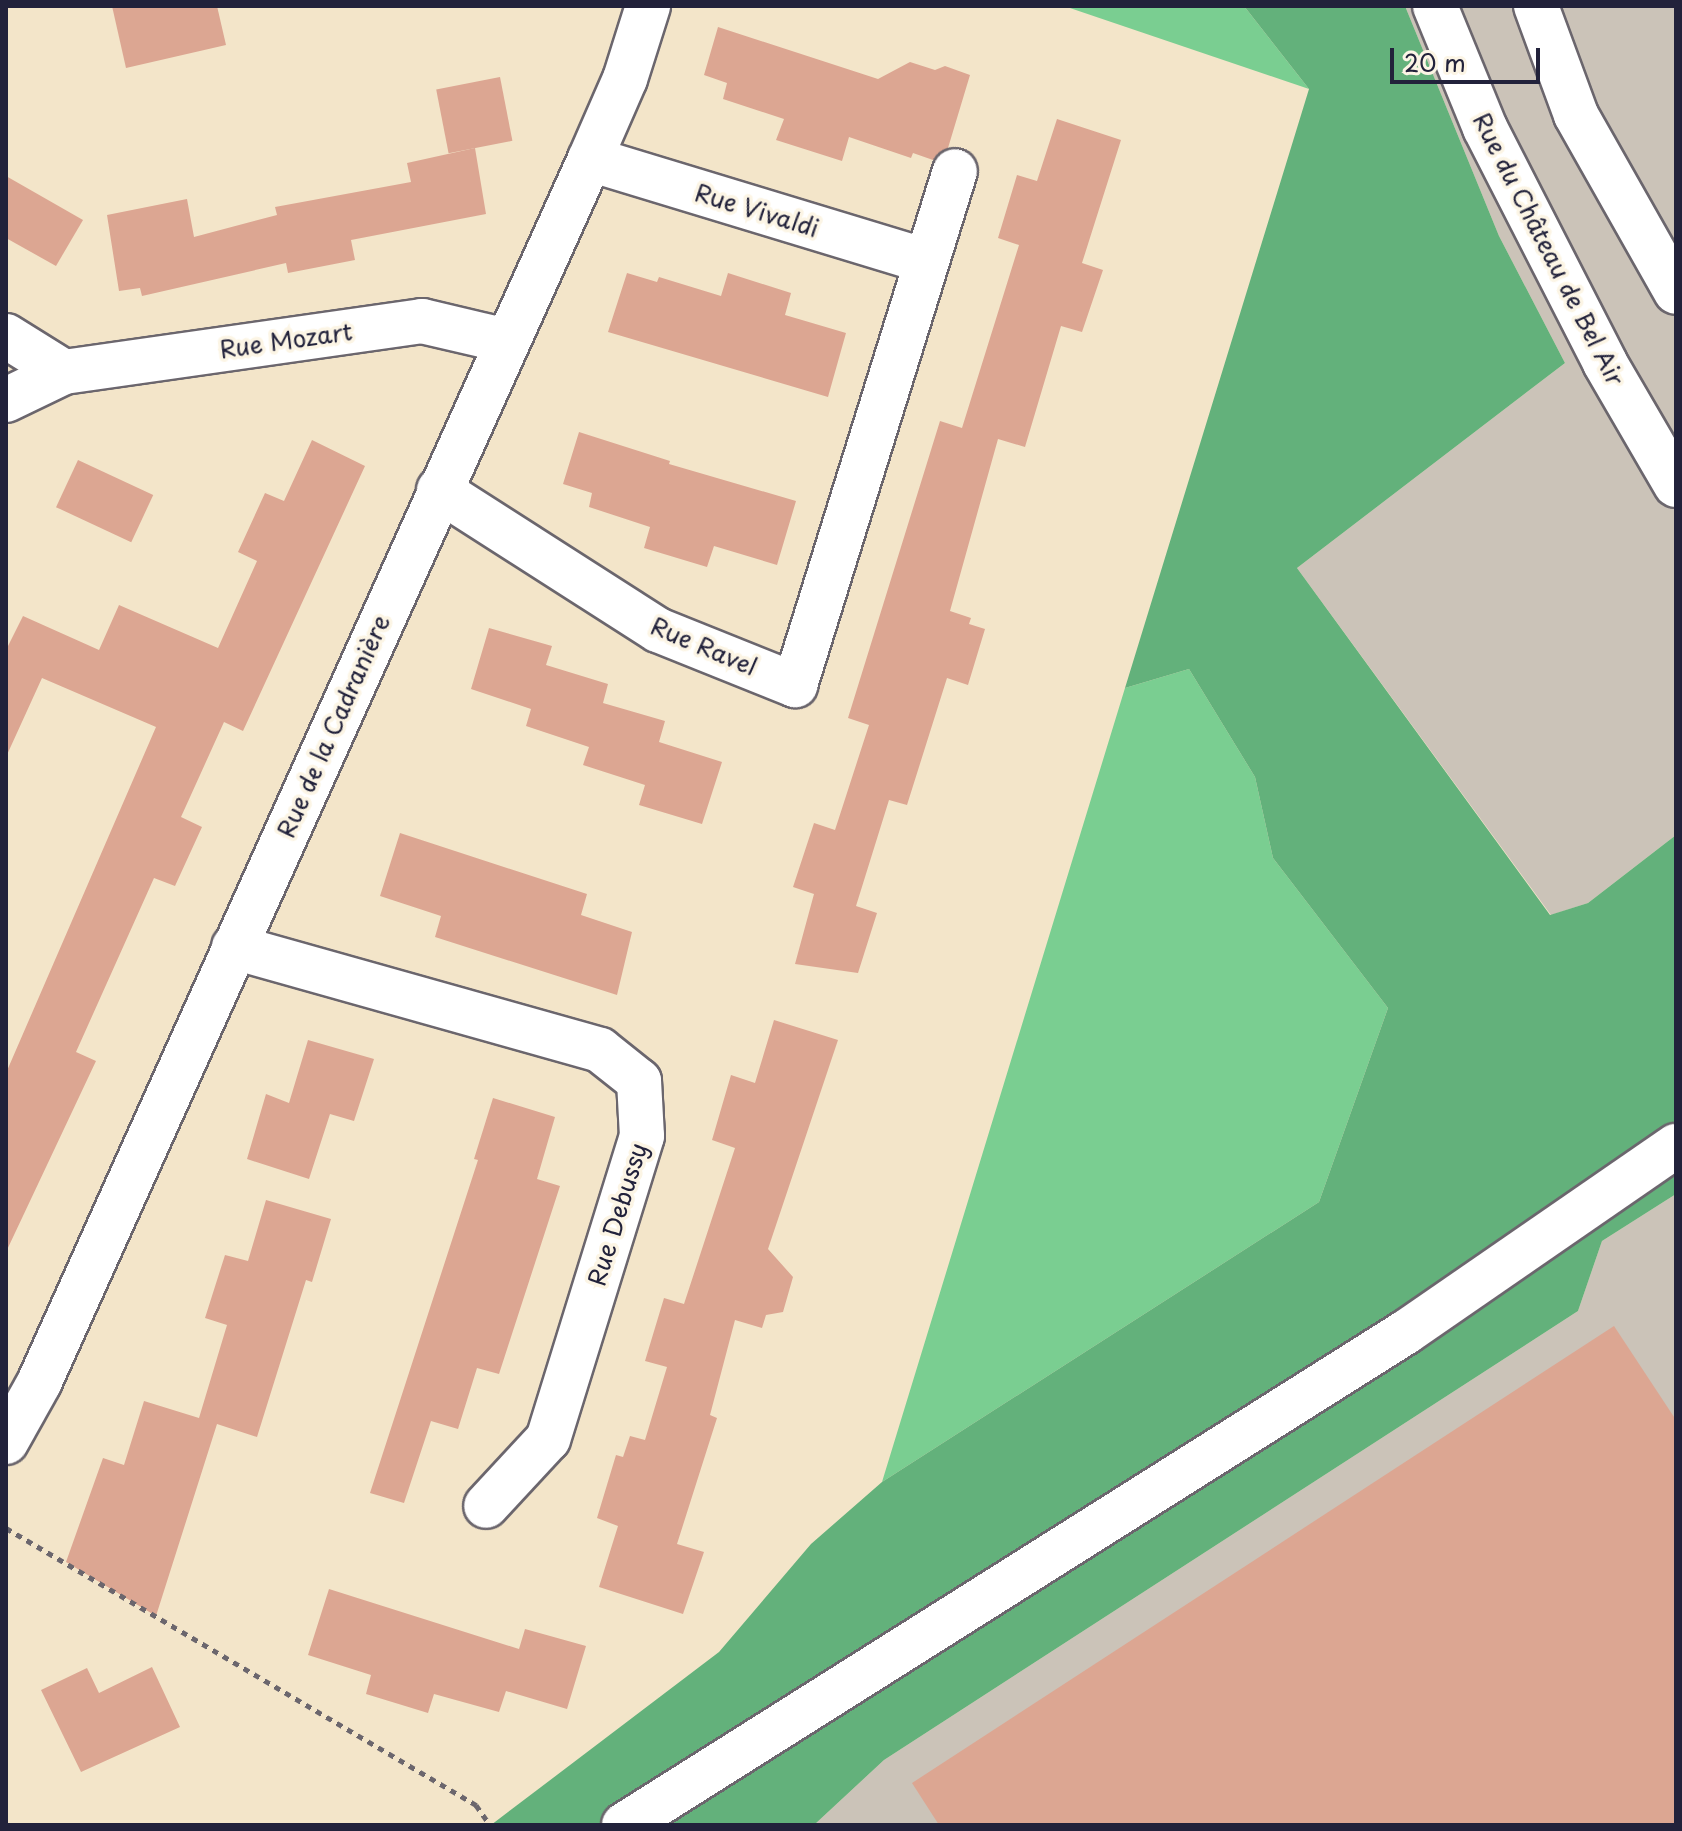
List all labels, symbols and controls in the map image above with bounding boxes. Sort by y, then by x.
scale bar [1394,32,1544,82]
text: 20 m [1404,44,1466,80]
street label: Rue du Château de Bel Air [1467,106,1631,392]
street label: Rue Vivaldi [691,177,823,243]
street label: Rue Mozart [217,316,355,364]
street label: Rue de la Cadranière [270,608,396,844]
street label: Rue Ravel [646,611,762,681]
street label: Rue Debussy [582,1139,652,1289]

